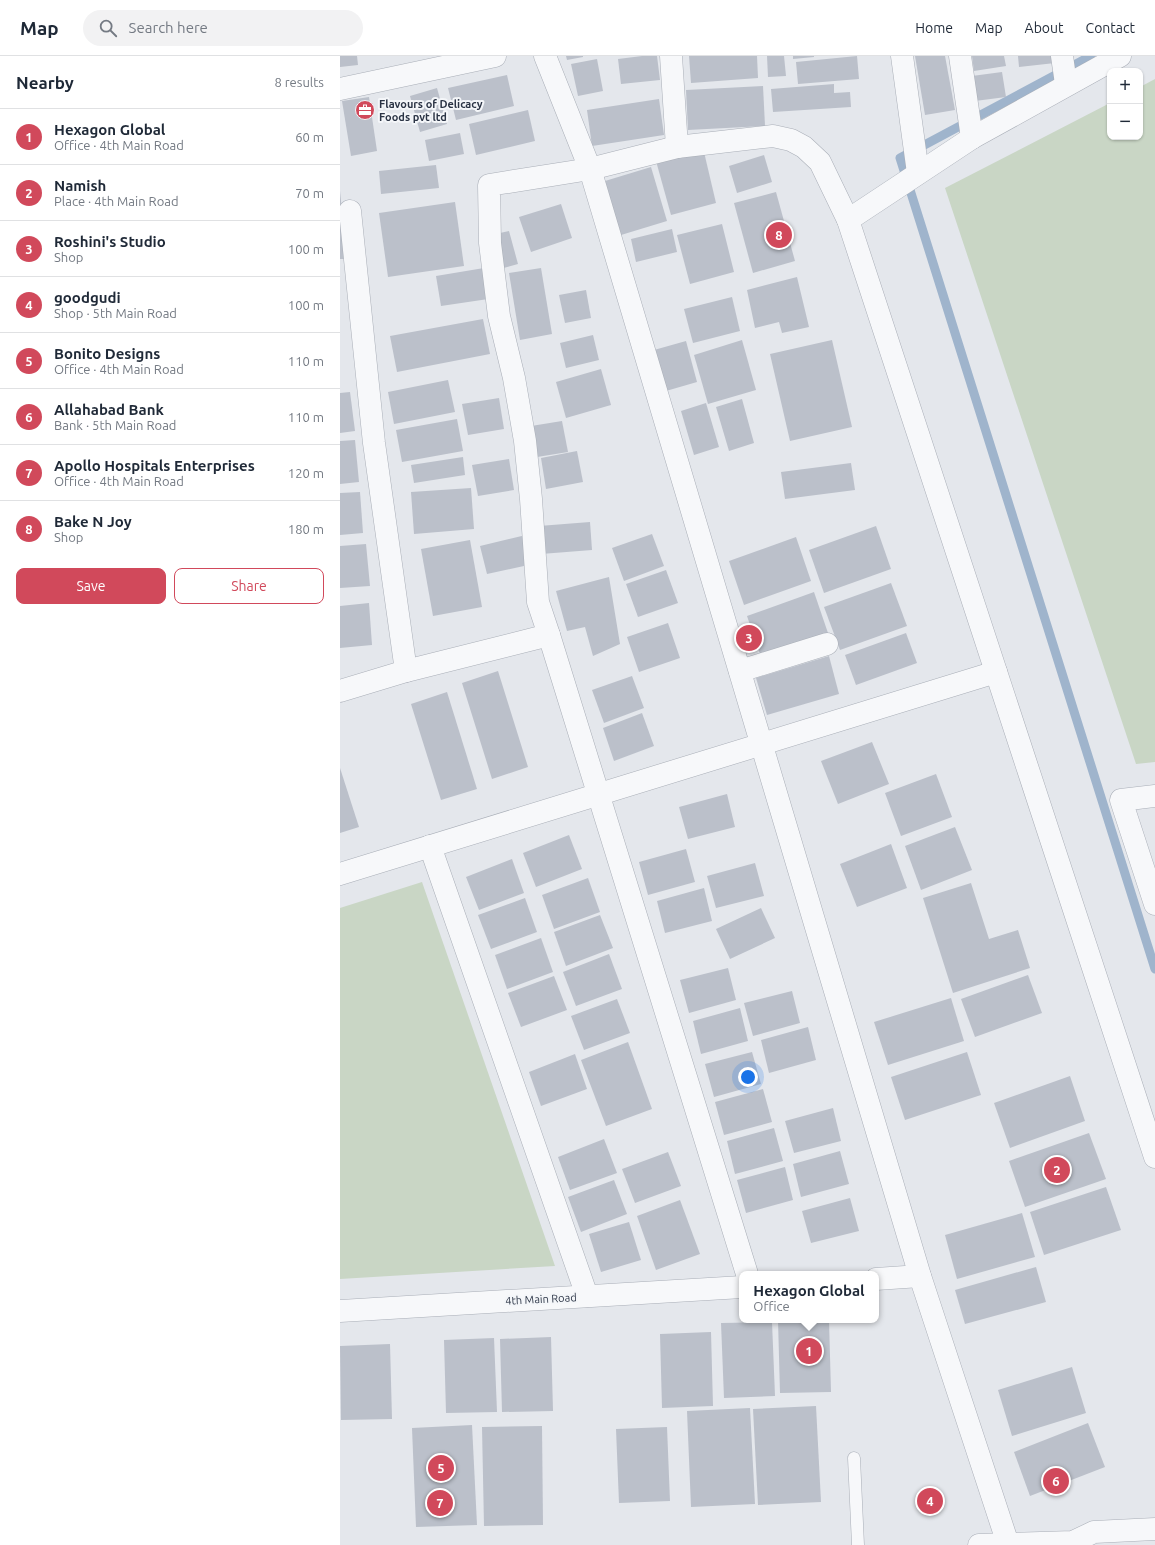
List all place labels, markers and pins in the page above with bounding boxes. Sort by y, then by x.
place label: Flavours of Delicacy Foods pvt ltd [379,98,483,123]
office icon: Flavours of Delicacy Foods pvt ltd [354,99,376,121]
pin: 8 [766,220,792,250]
pin: 3 [736,623,762,653]
pin: 2 [1044,1155,1070,1185]
pin: 1 [796,1336,822,1366]
pin: 5 [428,1453,454,1483]
pin: 6 [1043,1466,1069,1496]
pin: 4 [917,1486,943,1516]
pin: 7 [427,1488,453,1518]

